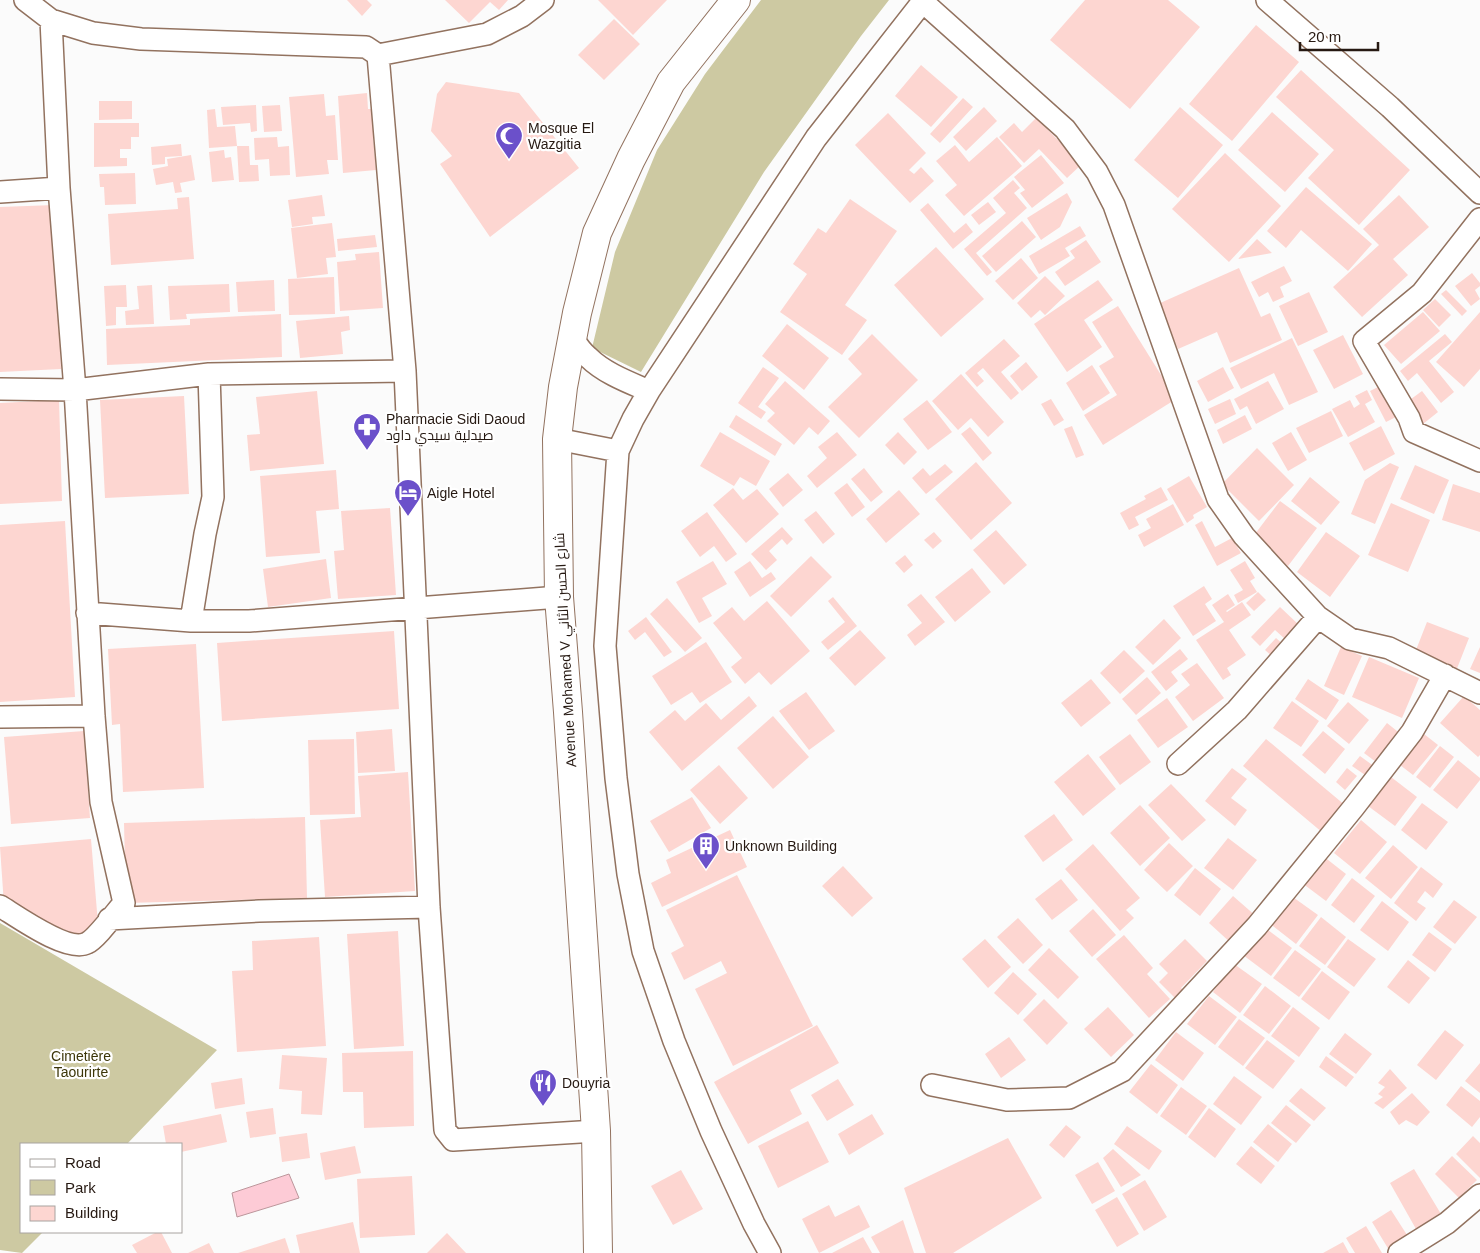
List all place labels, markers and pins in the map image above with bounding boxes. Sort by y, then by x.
place label: Mosque El Wazgitia [528,120,594,152]
mosque icon: Mosque El Wazgitia [494,121,524,160]
place label: Pharmacie Sidi Daoud صيدلية سيدي داود [386,411,525,447]
pharmacy icon: Pharmacie Sidi Daoud صيدلية سيدي داود [352,412,382,451]
hotel icon: Aigle Hotel [393,478,423,517]
place label: Aigle Hotel [427,485,495,501]
building icon: Unknown Building [691,831,721,870]
place label: Unknown Building [725,838,837,854]
restaurant icon: Douyria [528,1068,558,1107]
place label: Douyria [562,1075,610,1091]

